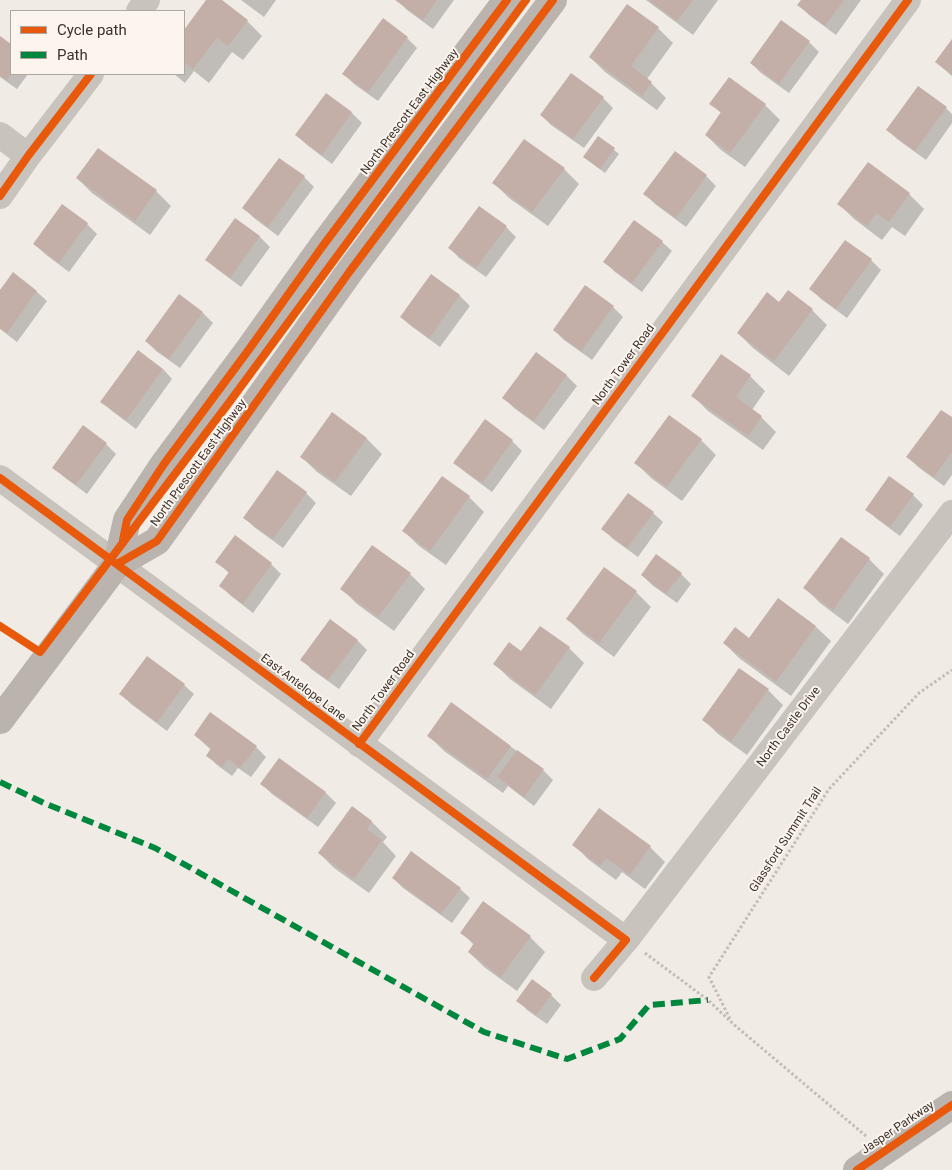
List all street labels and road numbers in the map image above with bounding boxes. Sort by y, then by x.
street label: North Prescott East Highway [358,46,462,178]
street label: North Tower Road [590,322,658,408]
street label: North Prescott East Highway [148,397,250,529]
street label: North Tower Road [350,648,418,734]
street label: East Antelope Lane [258,651,348,725]
street label: North Castle Drive [754,684,824,770]
street label: Glassford Summit Trail [747,785,825,895]
street label: Jasper Parkway [859,1098,937,1158]

